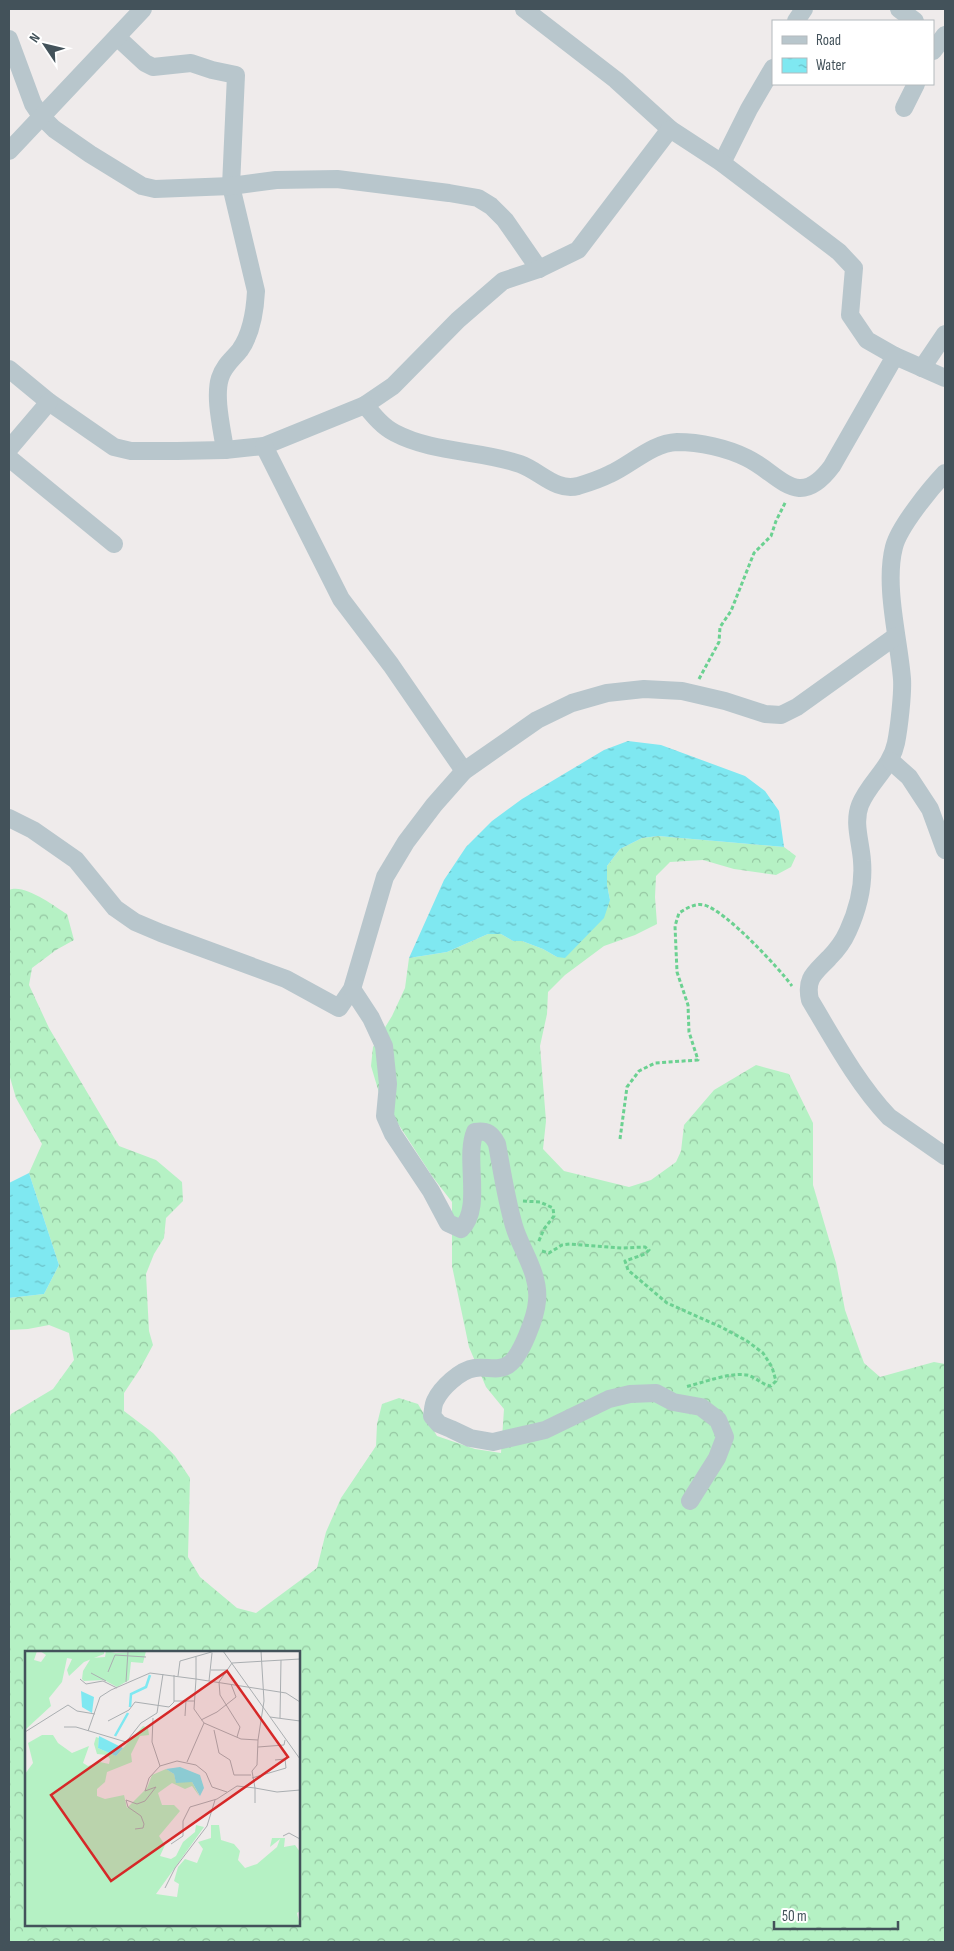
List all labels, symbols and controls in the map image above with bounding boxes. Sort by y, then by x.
north arrow [20,20,70,70]
legend [772,20,934,85]
text: N [26,30,44,46]
text: Road [816,31,841,50]
text: Water [816,56,847,75]
inset map [25,1651,300,1926]
scale bar [774,1898,898,1930]
text: 50 m [782,1907,807,1926]

